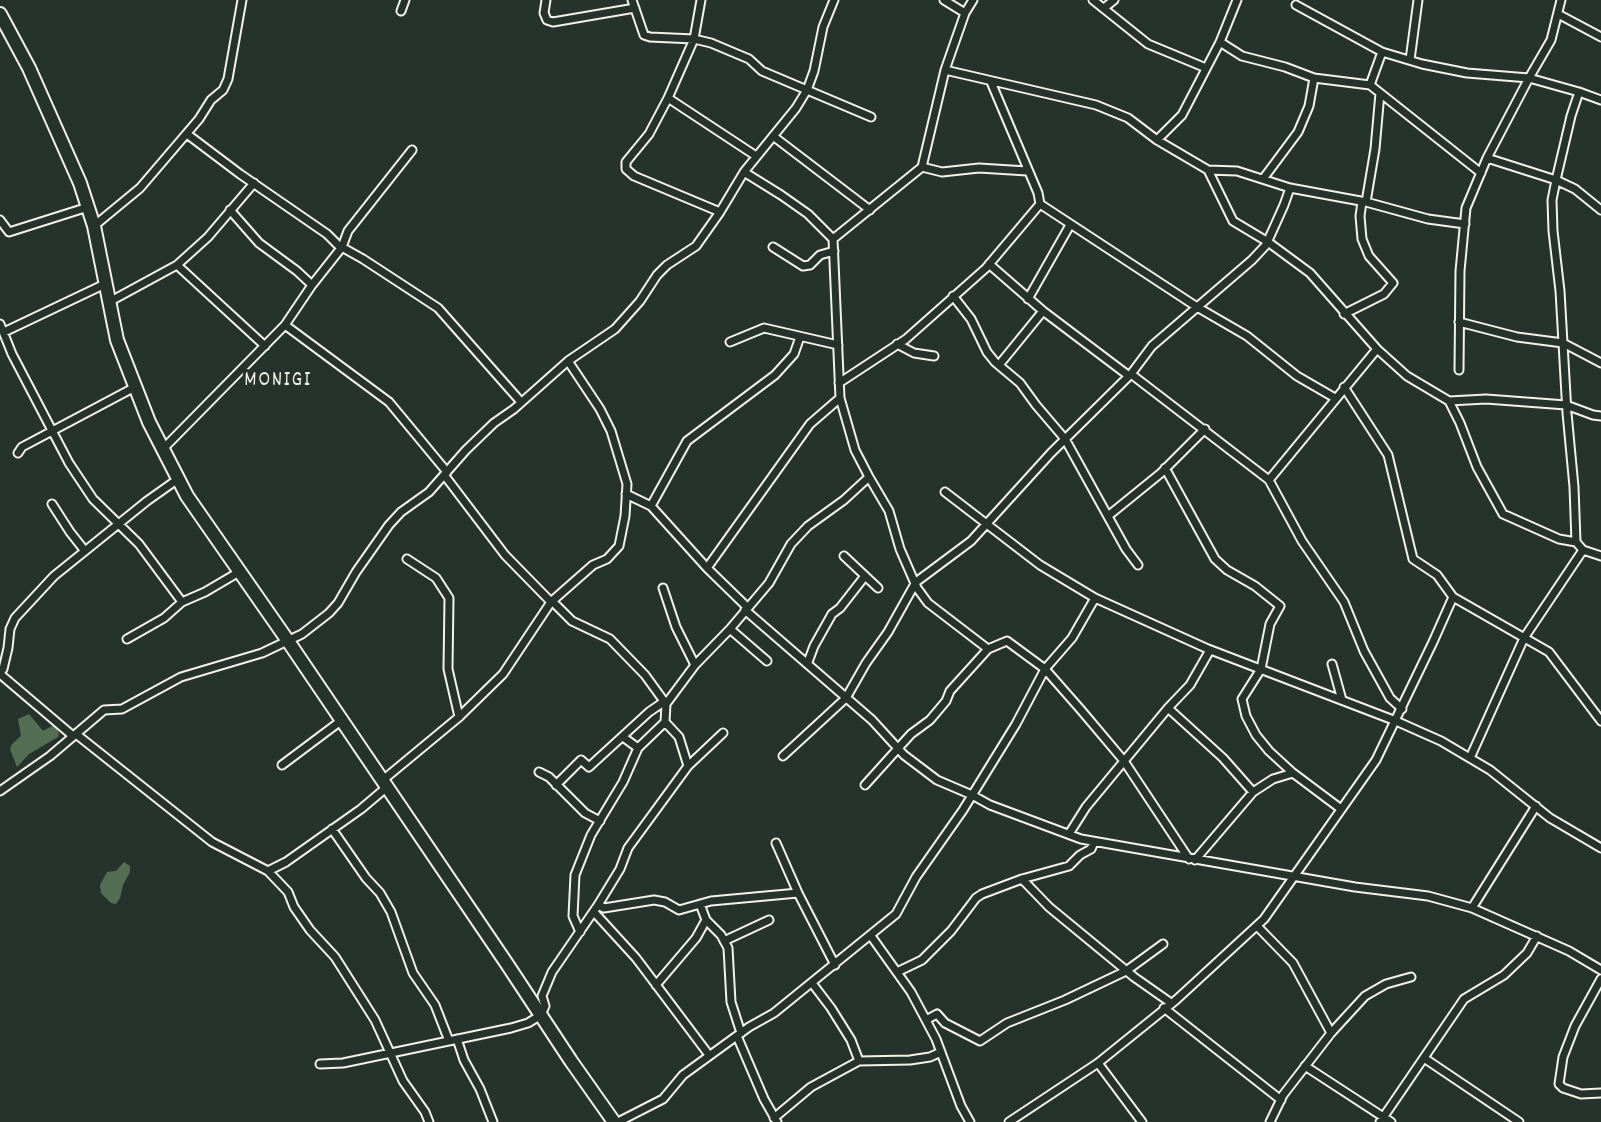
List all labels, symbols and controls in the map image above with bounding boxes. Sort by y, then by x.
district label: MONIGI [244,369,312,395]

